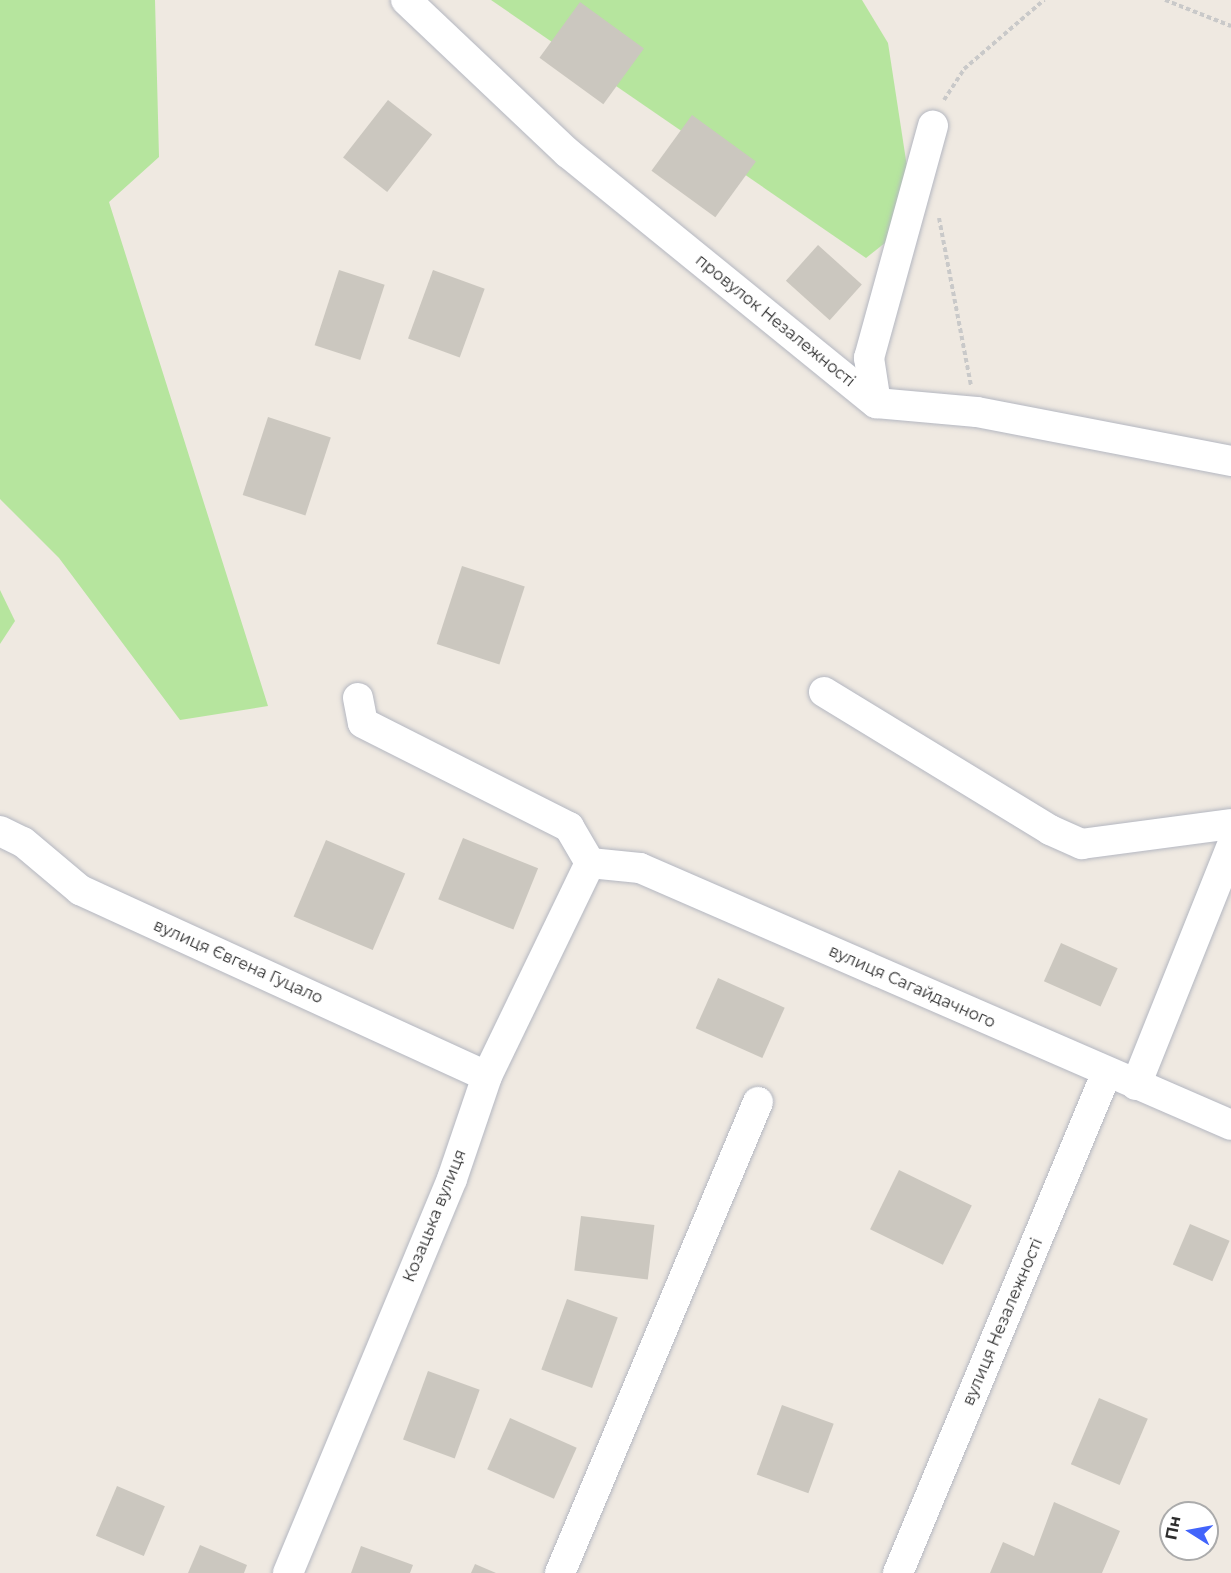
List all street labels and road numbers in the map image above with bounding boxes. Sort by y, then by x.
street label: провулок Незалежності [691,251,859,391]
street label: вулиця Євгена Гуцало [150,916,326,1008]
street label: вулиця Сагайдачного [826,942,998,1032]
street label: Козацька вулиця [400,1147,470,1285]
street label: вулиця Незалежності [959,1235,1047,1409]

